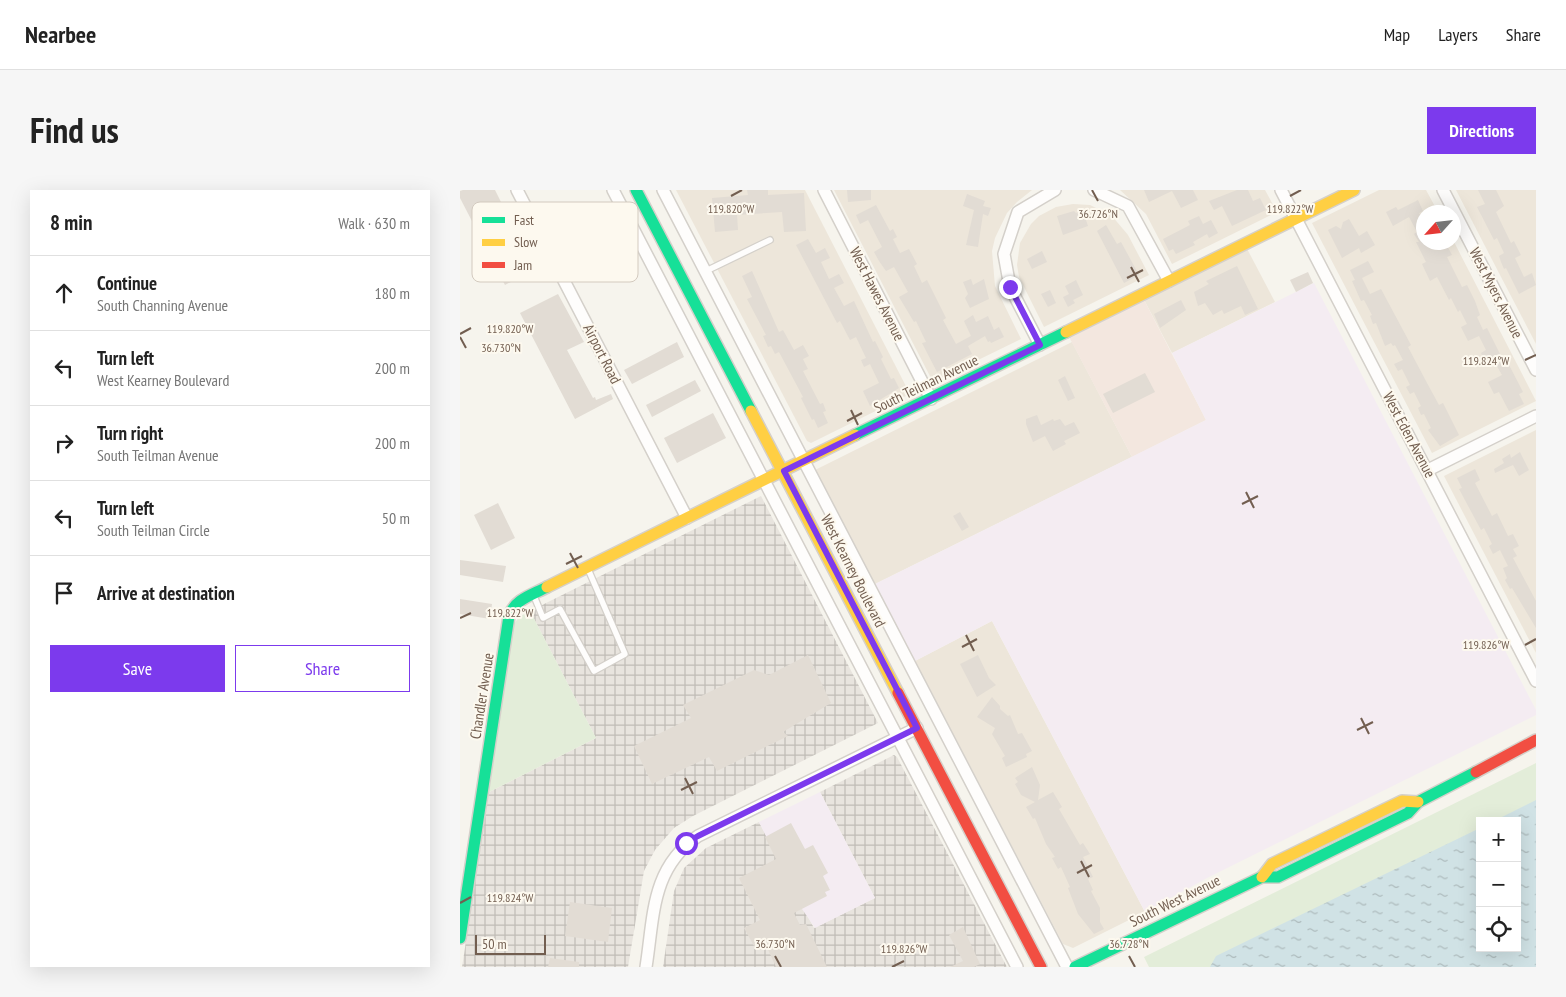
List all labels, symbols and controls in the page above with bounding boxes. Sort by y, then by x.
text: Nearbee [25,19,96,50]
text: Map [1384,23,1410,46]
text: Layers [1438,23,1478,46]
text: Share [1506,23,1541,46]
text: Find us [30,107,119,153]
button: Directions [1427,107,1536,154]
text: 119.820°W [708,201,754,216]
text: 119.822°W [1267,201,1313,216]
legend [472,202,638,282]
north arrow [1416,205,1461,250]
text: 36.726°N [1078,206,1118,221]
text: 8 min [50,209,92,236]
text: Fast [514,211,534,229]
text: Walk · 630 m [338,213,410,233]
text: Slow [514,233,538,251]
street label: West Hawes Avenue [846,244,909,344]
street label: West Myers Avenue [1465,244,1527,341]
text: Jam [513,256,532,274]
text: Continue [97,271,157,295]
route end [999,276,1022,299]
icon: ahead [50,279,78,307]
text: 180 m [375,283,410,303]
text: South Channing Avenue [97,295,228,315]
text: 119.820°W [487,321,533,336]
street label: Airport Road [579,321,626,387]
text: 36.730°N [481,340,521,355]
text: Turn left [97,346,154,370]
street label: South Teilman Avenue [870,350,981,417]
text: 119.824°W [1463,353,1509,368]
icon: left [50,354,78,382]
text: 200 m [375,358,410,378]
text: West Kearney Boulevard [97,370,229,390]
street label: West Eden Avenue [1379,389,1440,481]
text: Turn right [97,421,163,445]
icon: right [50,429,78,457]
text: 200 m [375,433,410,453]
text: South Teilman Avenue [97,445,219,465]
text: Turn left [97,496,154,520]
icon: left [50,504,78,532]
text: 50 m [382,508,410,528]
street label: West Kearney Boulevard [817,511,890,630]
text: South Teilman Circle [97,520,210,540]
icon: arrive [50,579,78,607]
text: Arrive at destination [97,581,235,605]
text: 119.822°W [487,605,533,620]
text: 119.826°W [1463,637,1509,652]
button: Save [50,645,225,692]
button: Share [235,645,410,692]
street label: Chandler Avenue [465,651,498,740]
map controls [1476,817,1521,952]
button: + [1476,817,1521,862]
route start [675,832,698,855]
button: − [1476,862,1521,907]
street label: South West Avenue [1126,870,1223,931]
text: 119.824°W [487,890,533,905]
button: locate [1476,907,1521,952]
scale bar [475,932,546,955]
text: 50 m [482,935,507,953]
text: 36.730°N [755,936,795,951]
text: 36.728°N [1109,936,1149,951]
text: 119.826°W [881,941,927,956]

